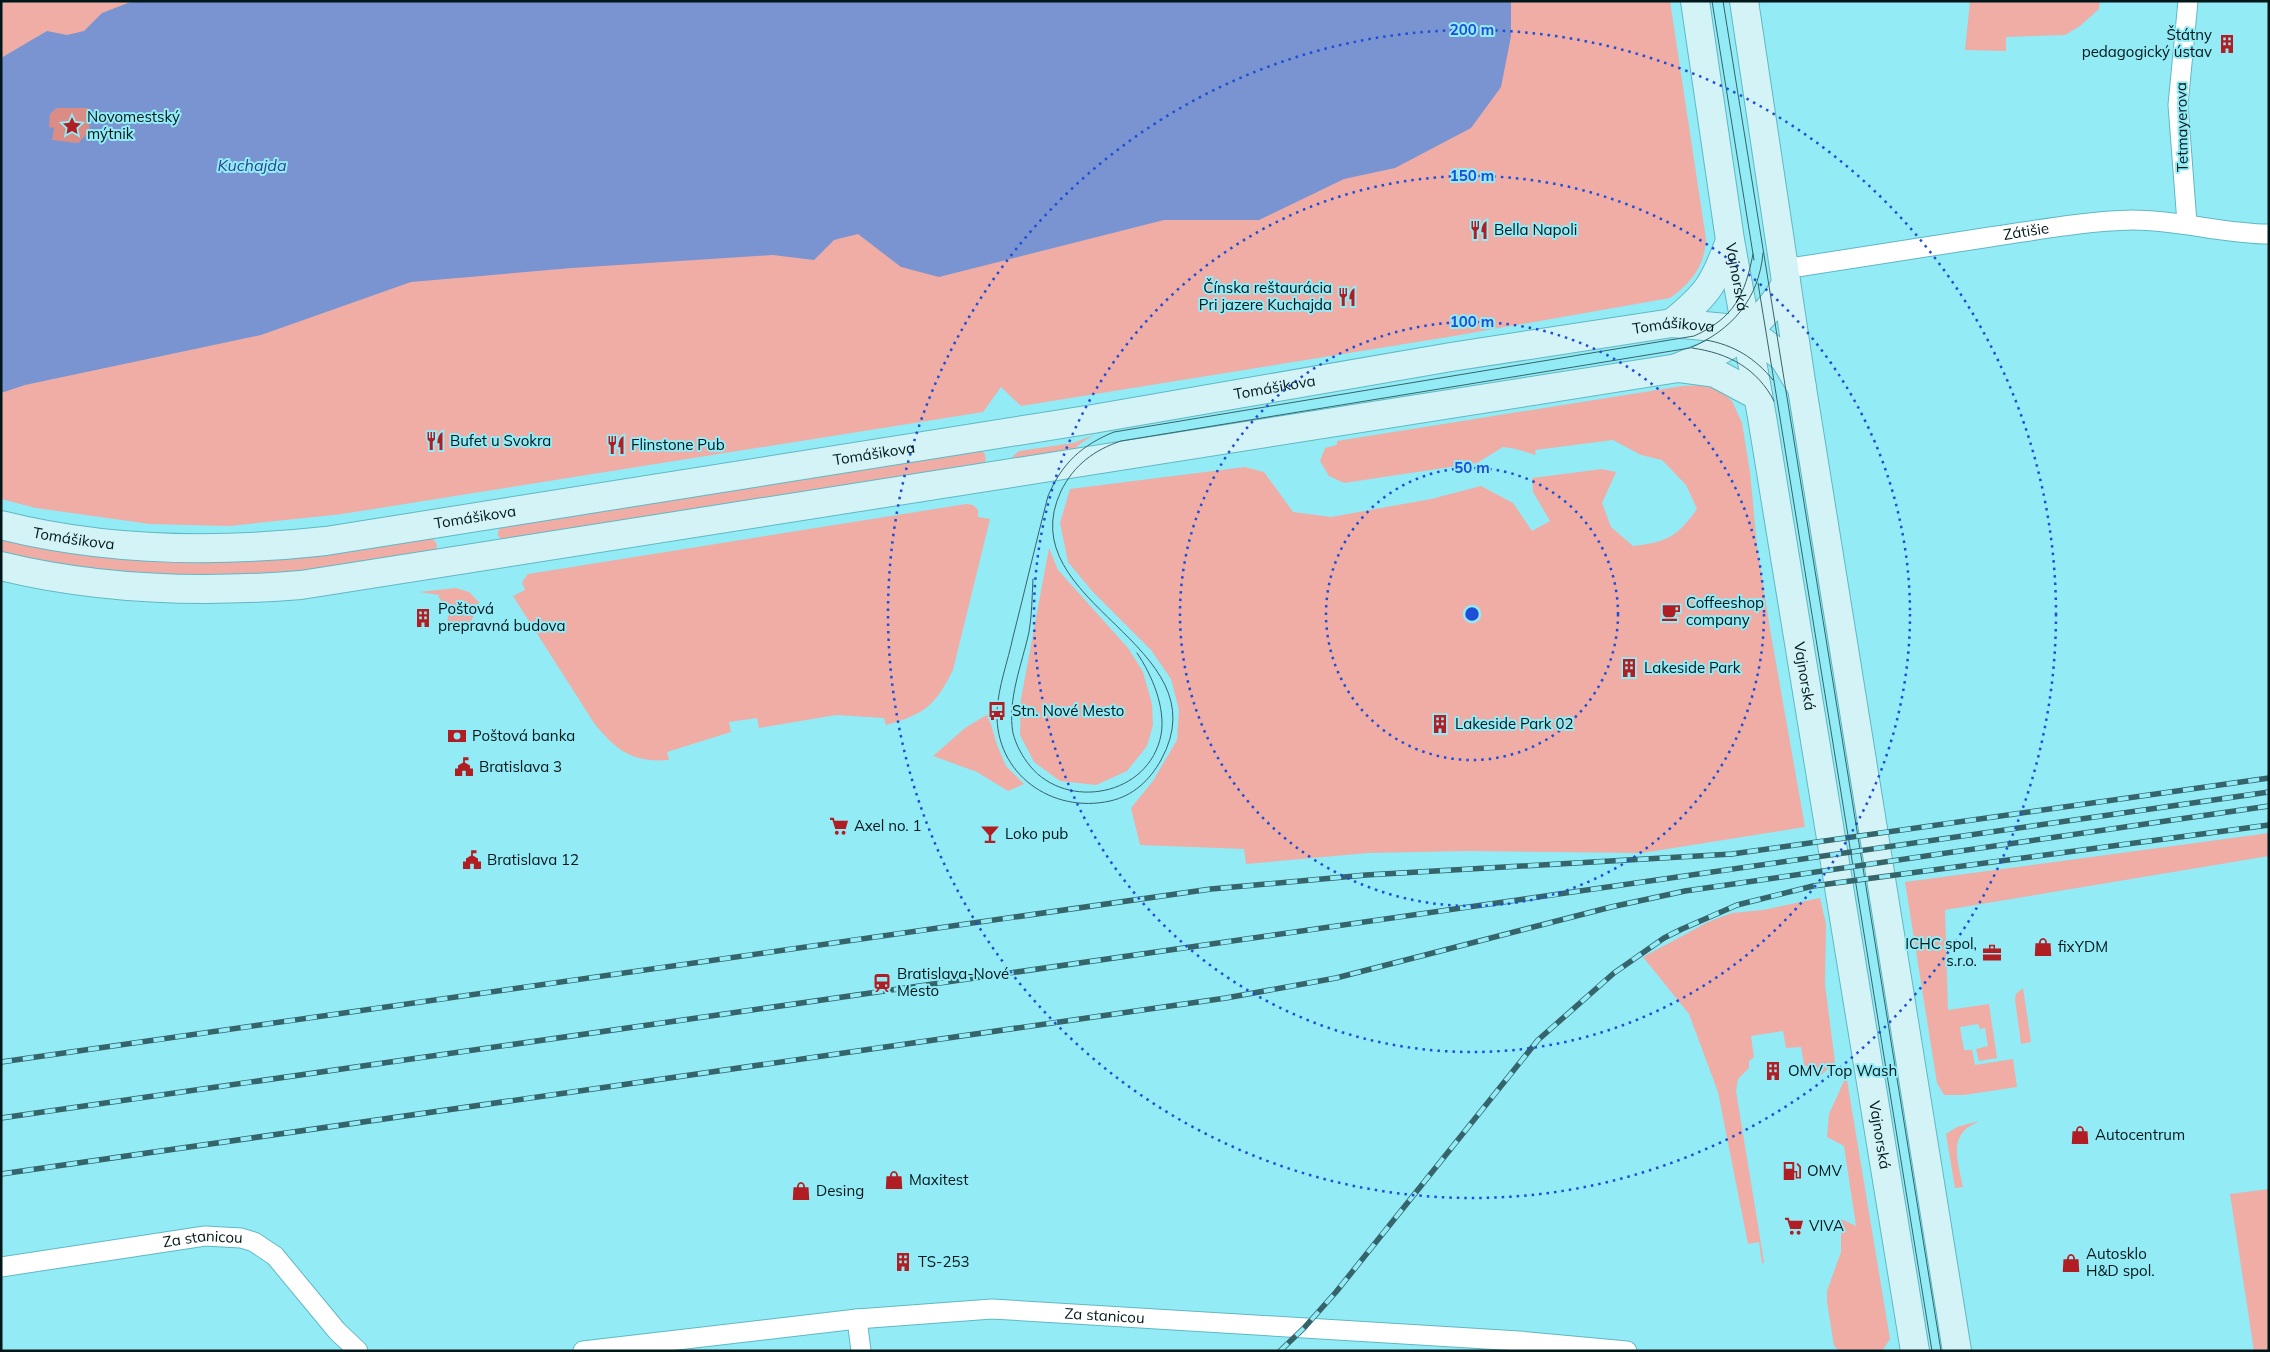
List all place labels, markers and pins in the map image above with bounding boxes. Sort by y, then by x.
place label: Štátny pedagogický ústav [2082,25,2212,61]
building icon: Štátny pedagogický ústav [2216,33,2238,55]
place label: Novomestský mýtnik [87,107,180,143]
place icon: Novomestský mýtnik [61,115,83,137]
restaurant icon: Bella Napoli [1468,219,1490,241]
place label: Bella Napoli [1494,220,1577,239]
place label: Čínska reštaurácia Pri jazere Kuchajda [1199,278,1332,314]
restaurant icon: Čínska reštaurácia Pri jazere Kuchajda [1336,286,1358,308]
restaurant icon: Bufet u Svokra [424,430,446,452]
place label: Bufet u Svokra [450,431,551,450]
restaurant icon: Flinstone Pub [605,434,627,456]
place label: Flinstone Pub [631,435,725,454]
place label: Coffeeshop company [1686,593,1764,629]
place label: Poštová prepravná budova [438,599,565,635]
cafe icon: Coffeeshop company [1660,601,1682,623]
centre of rings [1463,605,1481,623]
building icon: Poštová prepravná budova [412,607,434,629]
building icon: Lakeside Park [1618,657,1640,679]
place label: Lakeside Park [1644,658,1741,677]
bus stop icon: Stn. Nové Mesto [986,700,1008,722]
place label: Stn. Nové Mesto [1012,701,1124,720]
building icon: Lakeside Park 02 [1429,713,1451,735]
place label: Lakeside Park 02 [1455,714,1573,733]
bank icon: Poštová banka [446,725,468,747]
place label: Poštová banka [472,726,575,745]
public building icon: Bratislava 3 [453,756,475,778]
place label: Bratislava 3 [479,757,562,776]
supermarket icon: Axel no. 1 [828,815,850,837]
place label: Axel no. 1 [854,816,922,835]
bar icon: Loko pub [979,823,1001,845]
place label: Loko pub [1005,824,1068,843]
public building icon: Bratislava 12 [461,849,483,871]
place label: Bratislava 12 [487,850,579,869]
place label: ICHC spol, s.r.o. [1905,934,1977,970]
shop icon: fixYDM [2032,936,2054,958]
place label: fixYDM [2058,937,2108,956]
office icon: ICHC spol, s.r.o. [1981,942,2003,964]
place label: Bratislava-Nové Mesto [897,964,1009,1000]
station icon: Bratislava-Nové Mesto [871,972,893,994]
building icon: OMV Top Wash [1762,1060,1784,1082]
place label: OMV Top Wash [1788,1061,1897,1080]
shop icon: Autocentrum [2069,1124,2091,1146]
place label: Autocentrum [2095,1125,2185,1144]
fuel station icon: OMV [1781,1160,1803,1182]
place label: OMV [1807,1161,1842,1180]
shop icon: Maxitest [883,1169,905,1191]
place label: Maxitest [909,1170,968,1189]
shop icon: Desing [790,1180,812,1202]
place label: Desing [816,1181,864,1200]
supermarket icon: VIVA [1783,1215,1805,1237]
place label: VIVA [1809,1216,1844,1235]
place label: Autosklo H&D spol. [2086,1244,2155,1280]
building icon: TS-253 [892,1251,914,1273]
place label: TS-253 [918,1252,970,1271]
shop icon: Autosklo H&D spol. [2060,1252,2082,1274]

